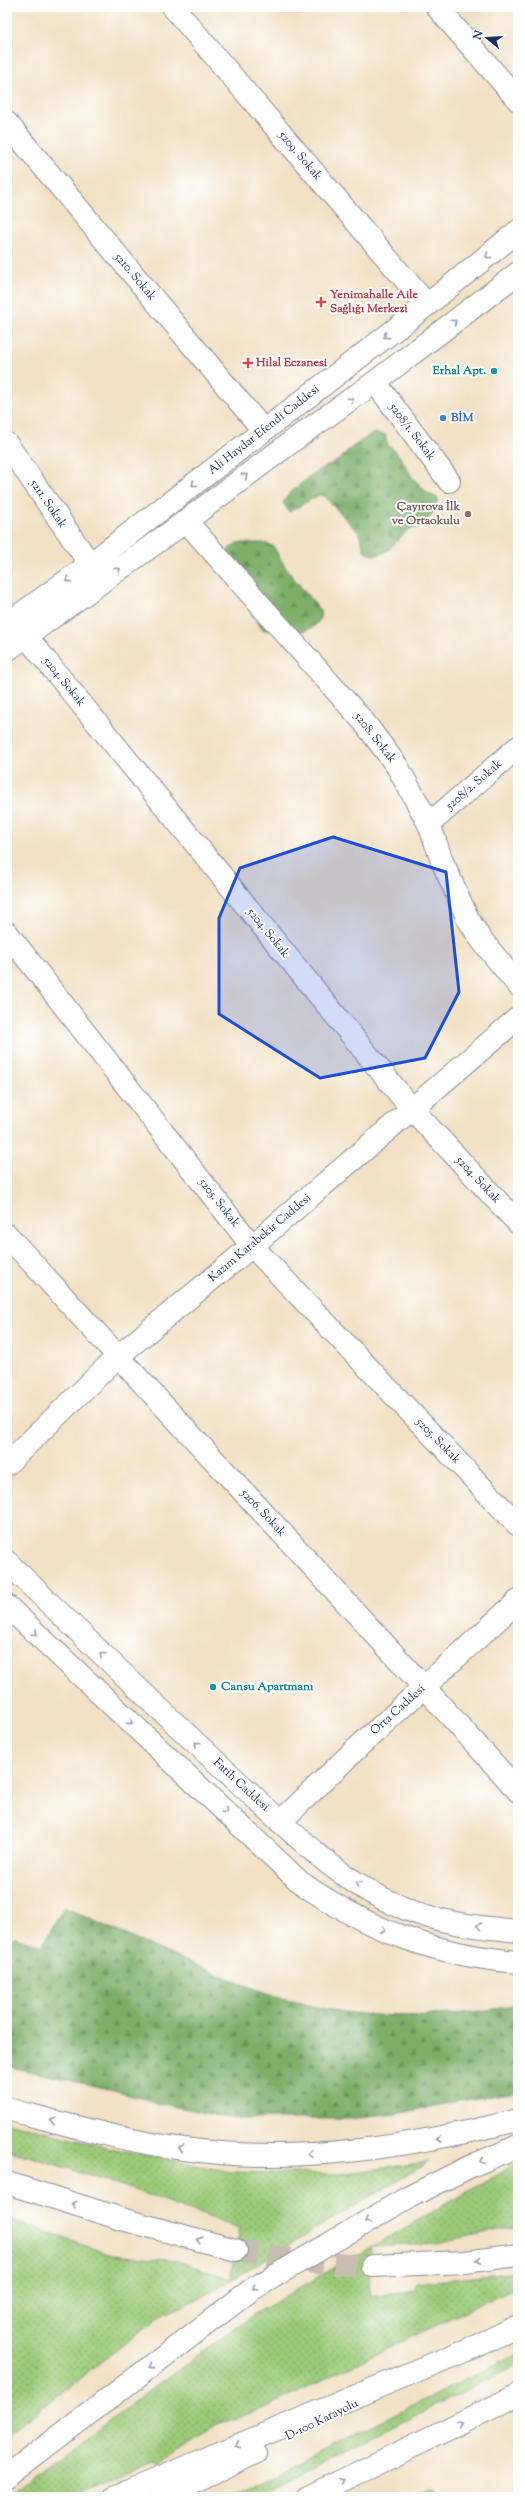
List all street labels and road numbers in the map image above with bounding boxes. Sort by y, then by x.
street label: 5209. Sokak [273,127,326,185]
street label: 5210. Sokak [109,248,161,305]
street label: Ali Haydar Efendi Caddesi [204,380,324,479]
street label: 5208/1. Sokak [384,399,440,465]
street label: 5211. Sokak [24,475,71,533]
street label: 5204. Sokak [38,652,90,711]
street label: 5208. Sokak [349,708,401,767]
street label: 5208/2. Sokak [441,755,506,815]
street label: 5204. Sokak [242,903,294,962]
street label: 5204. Sokak [450,1151,505,1208]
street label: 5205. Sokak [193,1174,244,1232]
street label: Kazım Karabekir Caddesi [205,1189,316,1287]
street label: 5205. Sokak [411,1413,465,1468]
street label: 5206. Sokak [235,1484,290,1541]
street label: Orta Caddesi [366,1680,430,1740]
street label: Fatih Caddesi [209,1754,273,1816]
street label: D-100 Karayolu [283,2395,362,2445]

